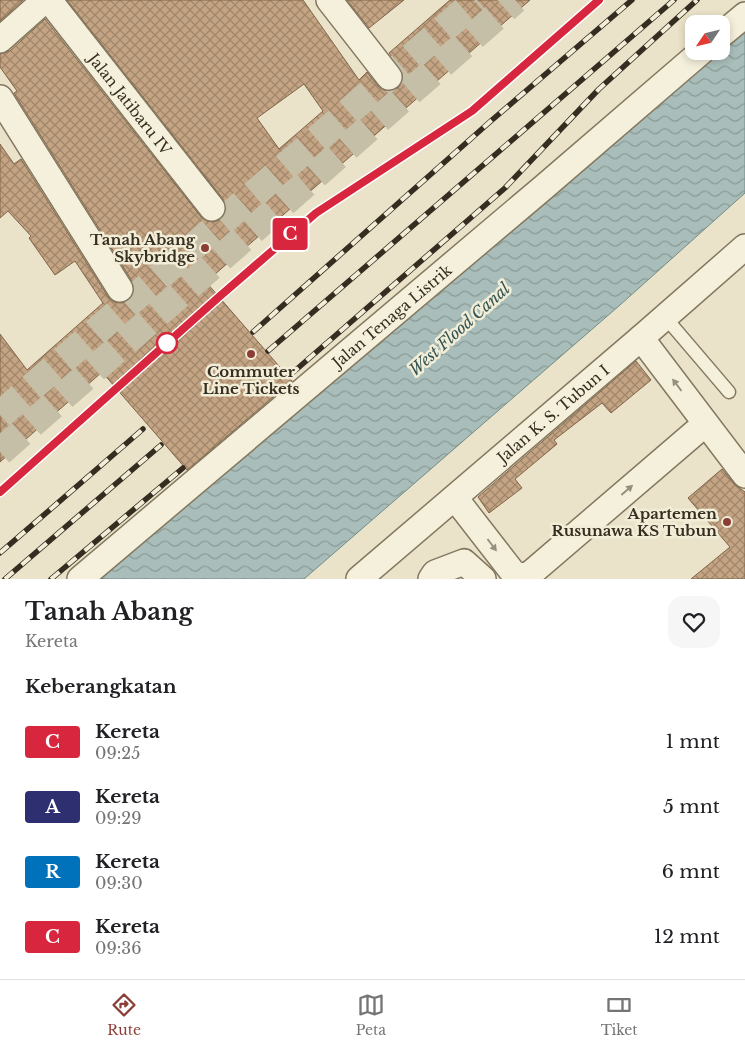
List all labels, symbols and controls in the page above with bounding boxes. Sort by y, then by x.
north arrow [685,15,730,60]
map controls [685,15,730,60]
street label: Jalan Jatibaru IV [84,48,176,159]
line badge: C [274,218,306,250]
text: C [283,223,297,245]
place label: Tanah Abang Skybridge [90,230,196,266]
marker: Tanah Abang Skybridge [199,242,211,254]
street label: Jalan Tenaga Listrik [327,259,456,373]
water label: West Flood Canal [404,278,514,380]
unlabelled marker [156,332,178,354]
marker: Commuter Line Tickets [245,348,257,360]
street label: Jalan K. S. Tubun I [492,360,613,468]
place label: Commuter Line Tickets [202,362,300,398]
one-way arrow [671,379,682,392]
one-way arrow [621,484,633,496]
place label: Apartemen Rusunawa KS Tubun [552,504,717,540]
marker: Apartemen Rusunawa KS Tubun [721,516,733,528]
one-way arrow [487,538,497,552]
button: heart [668,596,720,648]
text: Tanah Abang [25,597,193,626]
text: Kereta [25,631,78,651]
text: Keberangkatan [25,675,177,698]
text: Kereta [95,720,160,743]
text: 1 mnt [665,730,720,753]
text: C [45,731,60,753]
text: 09:25 [95,743,140,763]
text: Kereta [95,785,160,808]
text: 5 mnt [663,795,720,818]
text: A [45,796,60,818]
text: 09:29 [95,808,141,828]
text: Kereta [95,850,160,873]
text: 6 mnt [662,860,720,883]
text: R [45,861,60,883]
text: 09:30 [95,873,143,893]
text: Kereta [95,915,160,938]
text: 12 mnt [654,925,720,948]
text: C [45,926,60,948]
text: 09:36 [95,938,141,958]
tab: Rute [107,991,141,1039]
tab: Peta [356,991,386,1039]
tab: Tiket [601,991,638,1039]

